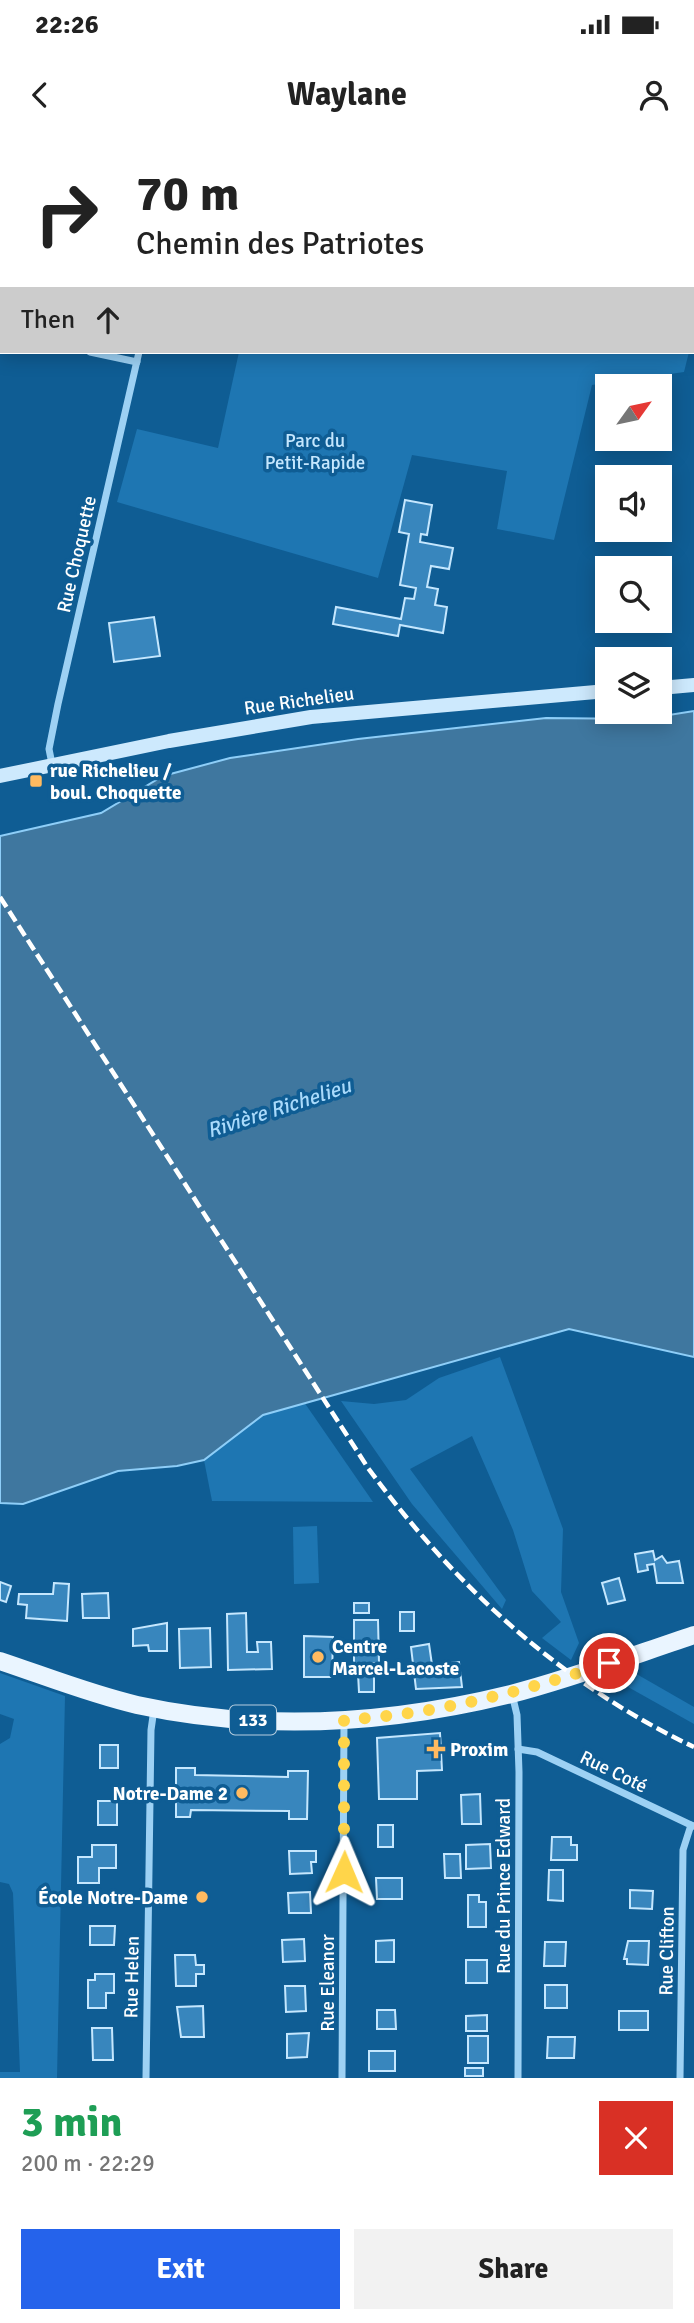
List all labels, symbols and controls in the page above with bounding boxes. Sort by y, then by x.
text: 22:26 [35,9,99,41]
text: Waylane [287,75,407,114]
icon: back [21,76,59,114]
icon: person [635,76,673,114]
text: 70 m [136,164,239,224]
icon: right [21,168,112,259]
text: Chemin des Patriotes [136,224,424,263]
icon: ahead [89,301,127,339]
text: Then [21,304,75,336]
north arrow [595,374,672,452]
map controls [595,374,672,724]
park label: Parc du Petit-Rapide [265,429,365,475]
button: sound [595,465,672,542]
street label: Rue Choquette [52,493,102,615]
button: search [595,556,672,633]
button: layers [595,647,672,724]
street label: Rue Richelieu [243,681,356,721]
place label: rue Richelieu / boul. Choquette [50,759,181,805]
marker: rue Richelieu / boul. Choquette [28,773,44,789]
water label: Rivière Richelieu [204,1072,356,1144]
pin [579,1633,639,1693]
place label: Centre Marcel-Lacoste [332,1635,459,1681]
icon: arrive [590,1644,628,1682]
marker: Centre Marcel-Lacoste [310,1649,326,1665]
road number: 133 [230,1706,276,1735]
place label: Proxim [450,1738,508,1762]
marker: Proxim [428,1741,444,1757]
street label: Rue Coté [576,1745,651,1798]
place label: Notre-Dame 2 [112,1782,228,1806]
marker: Notre-Dame 2 [234,1785,250,1801]
street label: Rue du Prince Edward [492,1798,516,1974]
position arrow [307,1835,381,1909]
place label: École Notre-Dame [38,1886,188,1910]
marker: École Notre-Dame [194,1889,210,1905]
street label: Rue Clifton [654,1906,680,1996]
street label: Rue Eleanor [316,1934,340,2032]
street label: Rue Helen [119,1936,145,2019]
text: 3 min [21,2097,122,2148]
button: close [599,2101,673,2175]
text: 200 m · 22:29 [21,2149,155,2178]
button: Exit [21,2229,340,2309]
button: Share [354,2229,673,2309]

